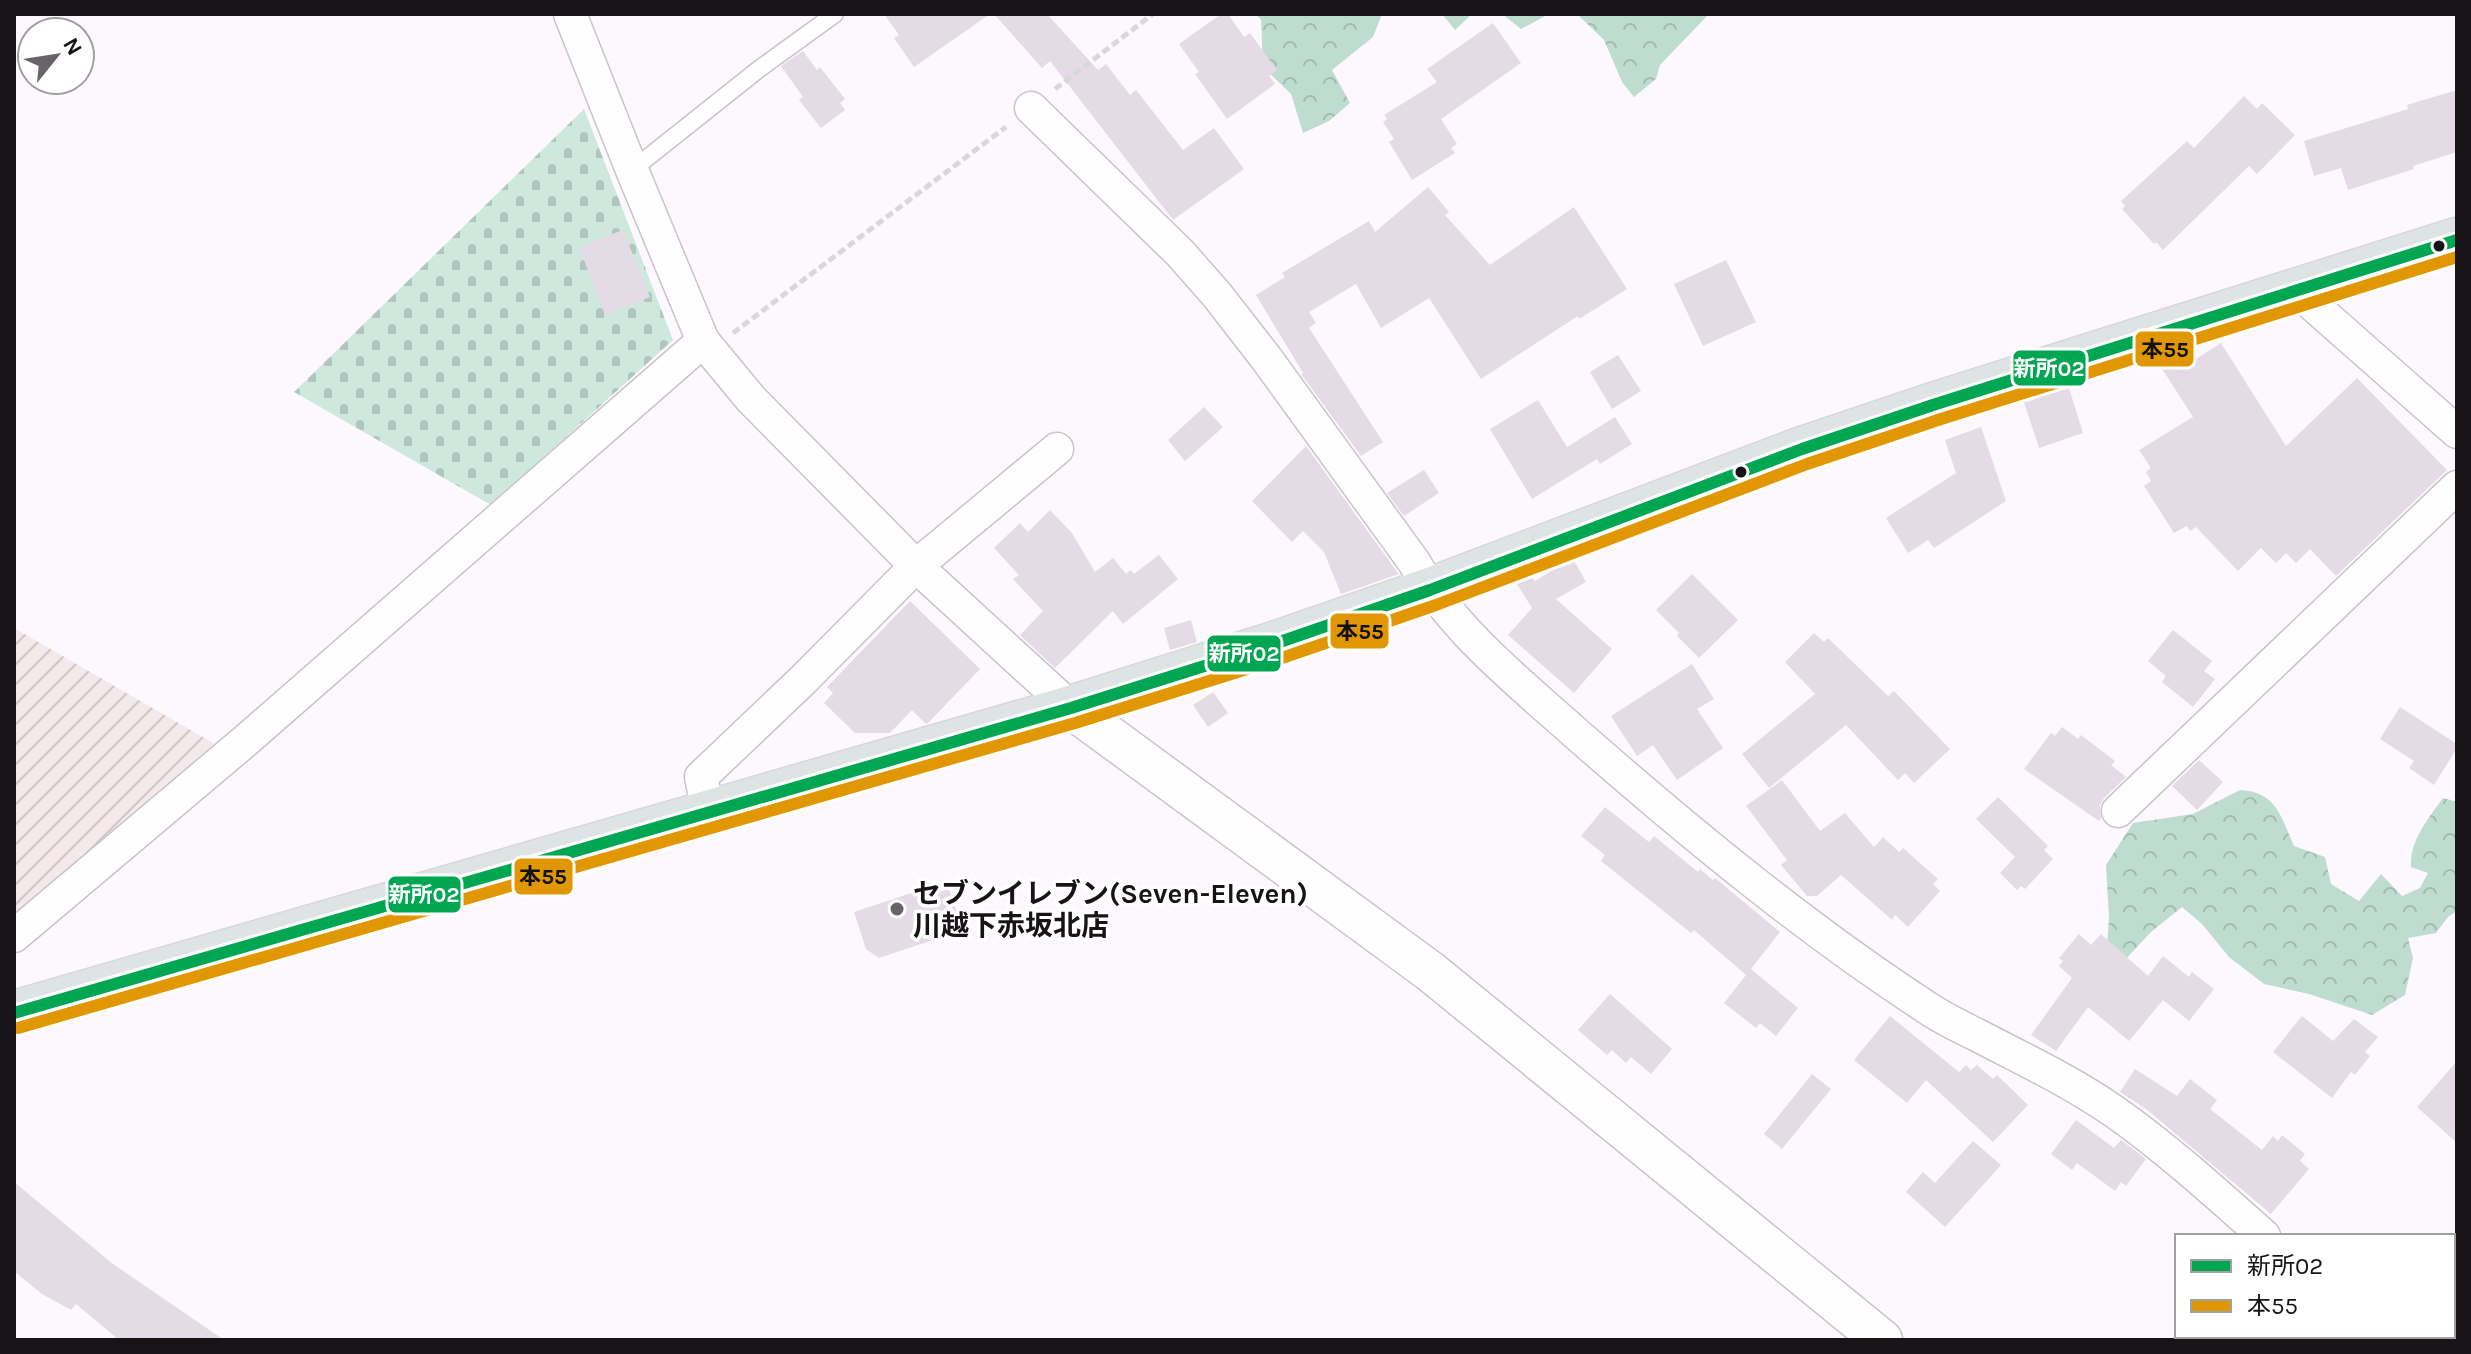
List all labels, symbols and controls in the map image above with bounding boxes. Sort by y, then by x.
north arrow [16,16,96,96]
text: N [57,33,88,60]
unlabelled marker [2431,238,2447,254]
line badge: 本55 [2134,330,2195,368]
text: 本55 [2141,337,2189,363]
line badge: 新所02 [2012,349,2087,387]
text: 新所02 [2013,356,2085,382]
unlabelled marker [1733,464,1749,480]
line badge: 本55 [1329,612,1390,650]
text: 本55 [1336,619,1384,645]
line badge: 新所02 [1206,634,1282,673]
text: 新所02 [1208,641,1280,667]
line badge: 本55 [513,857,574,896]
text: 本55 [519,864,567,890]
line badge: 新所02 [387,875,462,914]
place label: セブンイレブン(Seven-Eleven) 川越下赤坂北店 [913,877,1308,942]
text: 新所02 [388,882,460,908]
marker: セブンイレブン(Seven-Eleven) 川越下赤坂北店 [888,900,906,918]
legend [2175,1234,2455,1338]
text: 新所02 [2247,1252,2323,1280]
text: 本55 [2247,1292,2298,1320]

